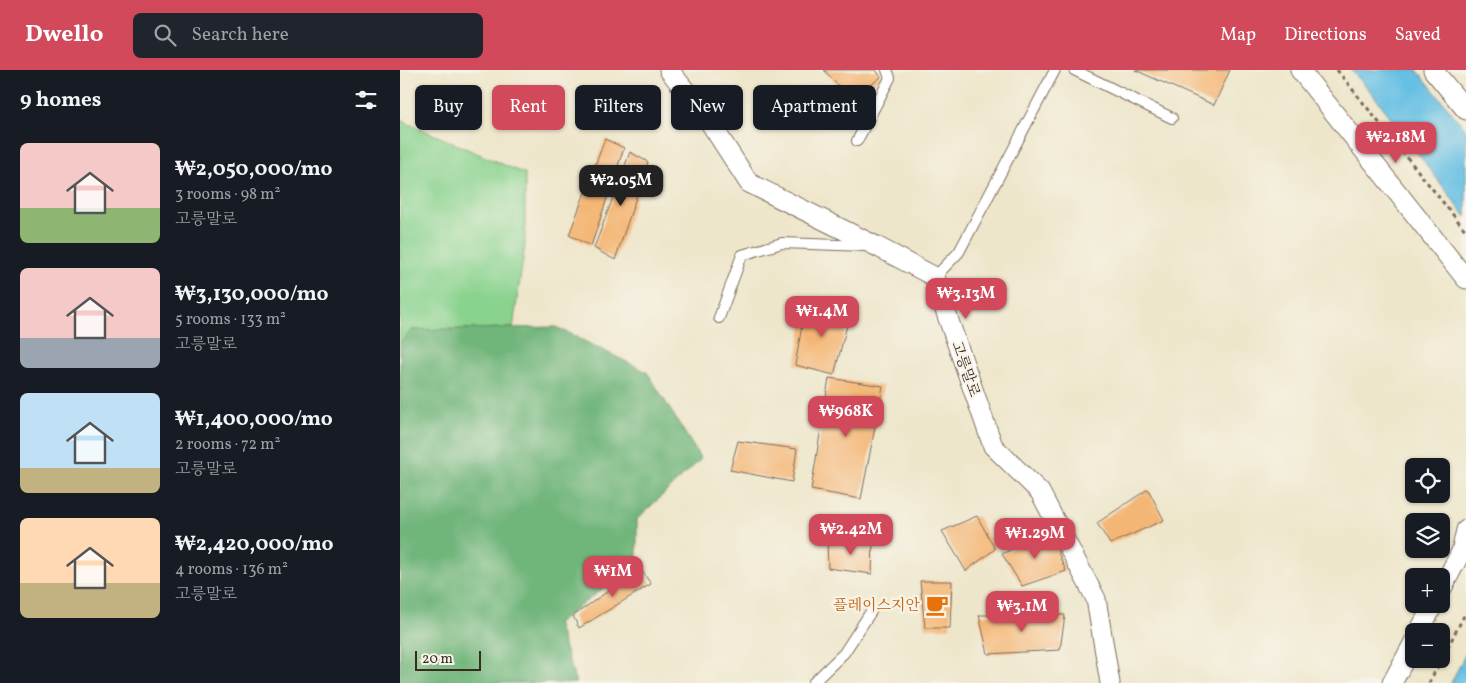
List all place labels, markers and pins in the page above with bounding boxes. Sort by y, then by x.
pin: ₩2.18M [1355,122,1437,164]
pin: ₩2.05M [580,164,662,207]
pin: ₩3.13M [925,278,1007,320]
pin: ₩1.4M [787,296,857,338]
pin: ₩968K [811,396,881,438]
pin: ₩2.42M [810,514,892,556]
pin: ₩1.29M [994,518,1076,560]
pin: ₩1M [589,556,637,598]
pin: ₩3.1M [987,590,1057,633]
cafe icon: 플레이스지안 [924,592,950,618]
place label: 플레이스지안 [833,596,920,617]

